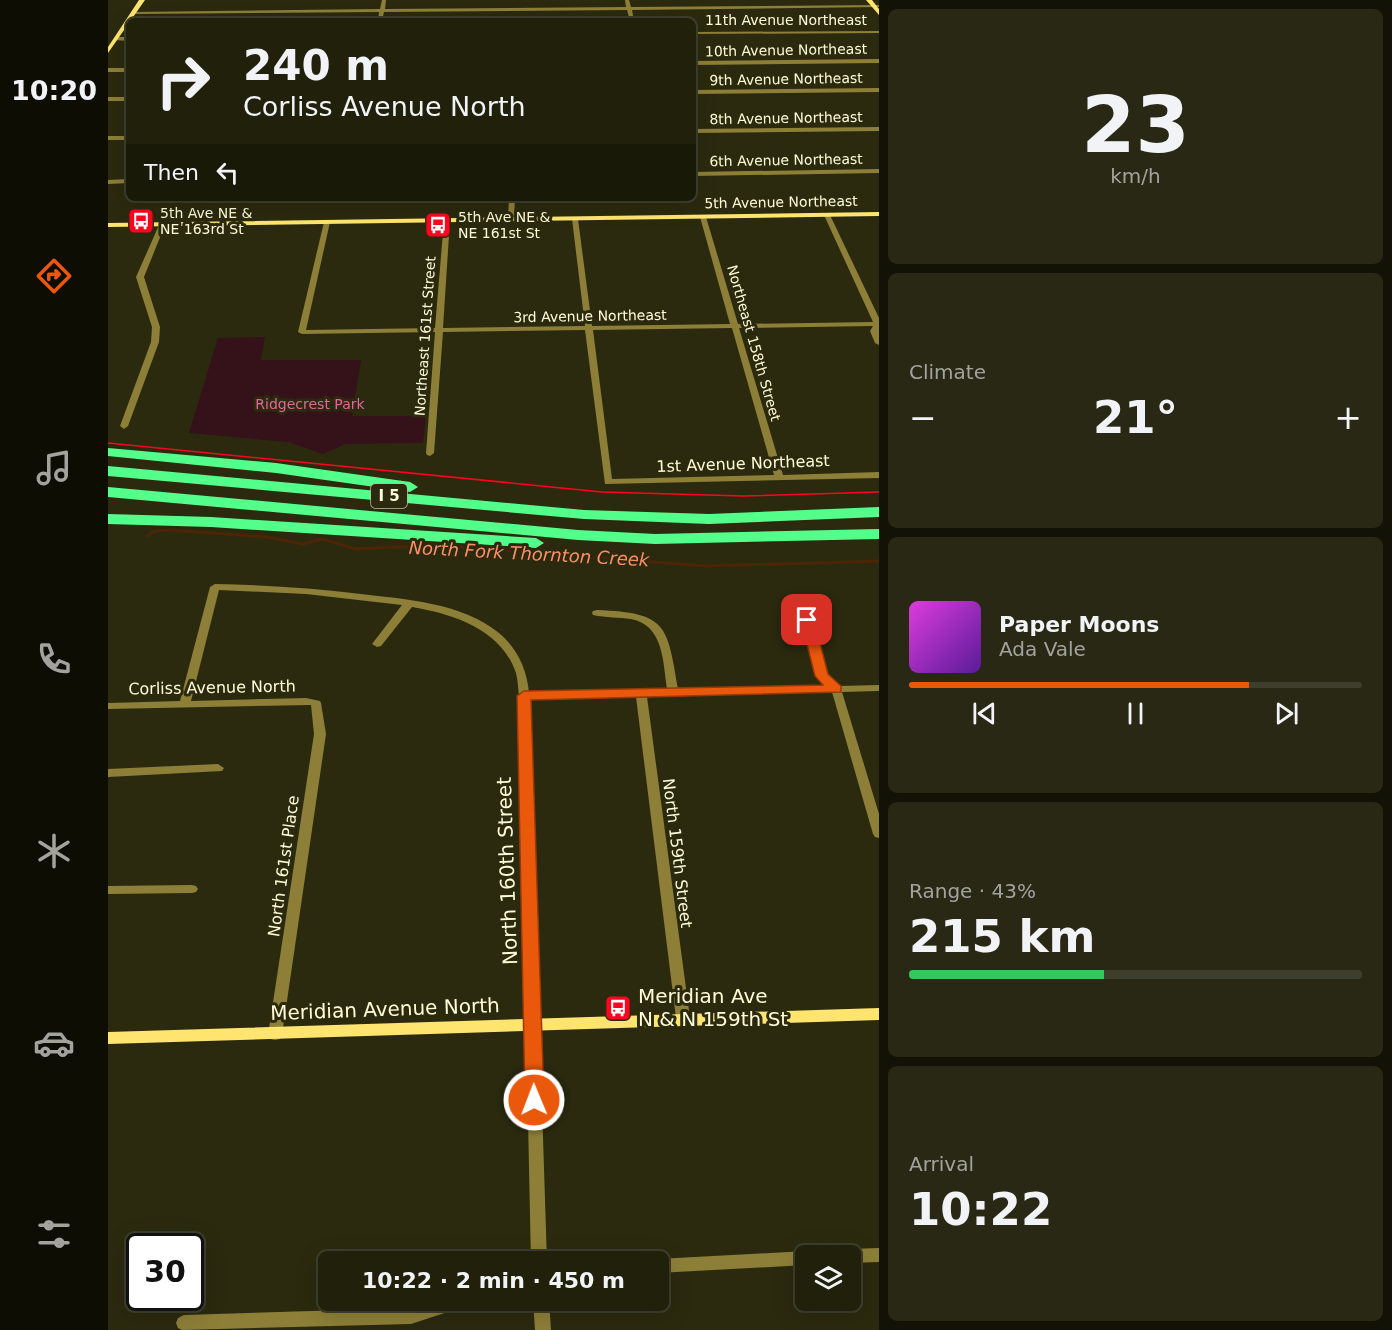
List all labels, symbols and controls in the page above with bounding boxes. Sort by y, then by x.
street label: 11th Avenue Northeast [705,12,868,28]
text: 240 m [243,41,389,90]
street label: 10th Avenue Northeast [705,41,868,59]
icon: right [144,42,222,120]
street label: 9th Avenue Northeast [709,70,863,88]
text: 10:20 [11,75,97,106]
text: 23 [1081,80,1190,170]
text: Corliss Avenue North [243,91,526,122]
street label: 8th Avenue Northeast [709,109,863,127]
street label: 6th Avenue Northeast [709,151,863,169]
icon: left [211,156,244,189]
text: Then [144,160,199,185]
text: km/h [1110,164,1161,188]
street label: 5th Avenue Northeast [704,193,858,211]
place label: 5th Ave NE & NE 163rd St [160,205,253,237]
bus stop icon: 5th Ave NE & NE 163rd St [126,206,156,236]
place label: 5th Ave NE & NE 161st St [458,209,551,241]
bus stop icon: 5th Ave NE & NE 161st St [423,210,453,240]
icon: directions [33,255,75,297]
street label: Northeast 161st Street [411,255,439,416]
street label: Northeast 158th Street [724,263,784,423]
street label: 3rd Avenue Northeast [513,307,667,325]
text: Climate [909,360,986,384]
text: 21° [1093,391,1178,444]
park label: Ridgecrest Park [255,396,366,412]
text: − [909,398,937,437]
text: + [1334,398,1362,437]
icon: music [33,447,75,489]
street label: 1st Avenue Northeast [656,451,830,476]
road number: I 5 [371,484,407,508]
water label: North Fork Thornton Creek [408,537,651,570]
pin [781,594,832,645]
icon: arrive [790,603,823,636]
text: Paper Moons [999,612,1159,637]
text: Ada Vale [999,637,1086,661]
icon: phone [33,638,75,680]
street label: Corliss Avenue North [128,677,296,698]
icon: previous [968,697,1001,730]
icon: pause [1119,697,1152,730]
icon: next [1270,697,1303,730]
street label: North 160th Street [492,776,522,965]
street label: North 159th Street [659,777,696,929]
street label: North 161st Place [264,794,303,938]
icon: climate [33,830,75,872]
text: Range · 43% [909,879,1036,903]
text: 215 km [909,910,1095,963]
place label: Meridian Ave N & N 159th St [638,984,788,1031]
street label: Meridian Avenue North [270,993,500,1025]
bus stop icon: Meridian Ave N & N 159th St [603,993,633,1023]
icon: car [33,1022,75,1064]
position arrow [502,1068,566,1132]
text: Arrival [909,1152,974,1176]
text: 10:22 [909,1183,1052,1236]
icon: filters [33,1213,75,1255]
speed limit sign: 30 [126,1233,204,1311]
map controls [795,1245,861,1311]
button: layers [795,1245,861,1311]
text: 10:22 · 2 min · 450 m [362,1268,625,1293]

